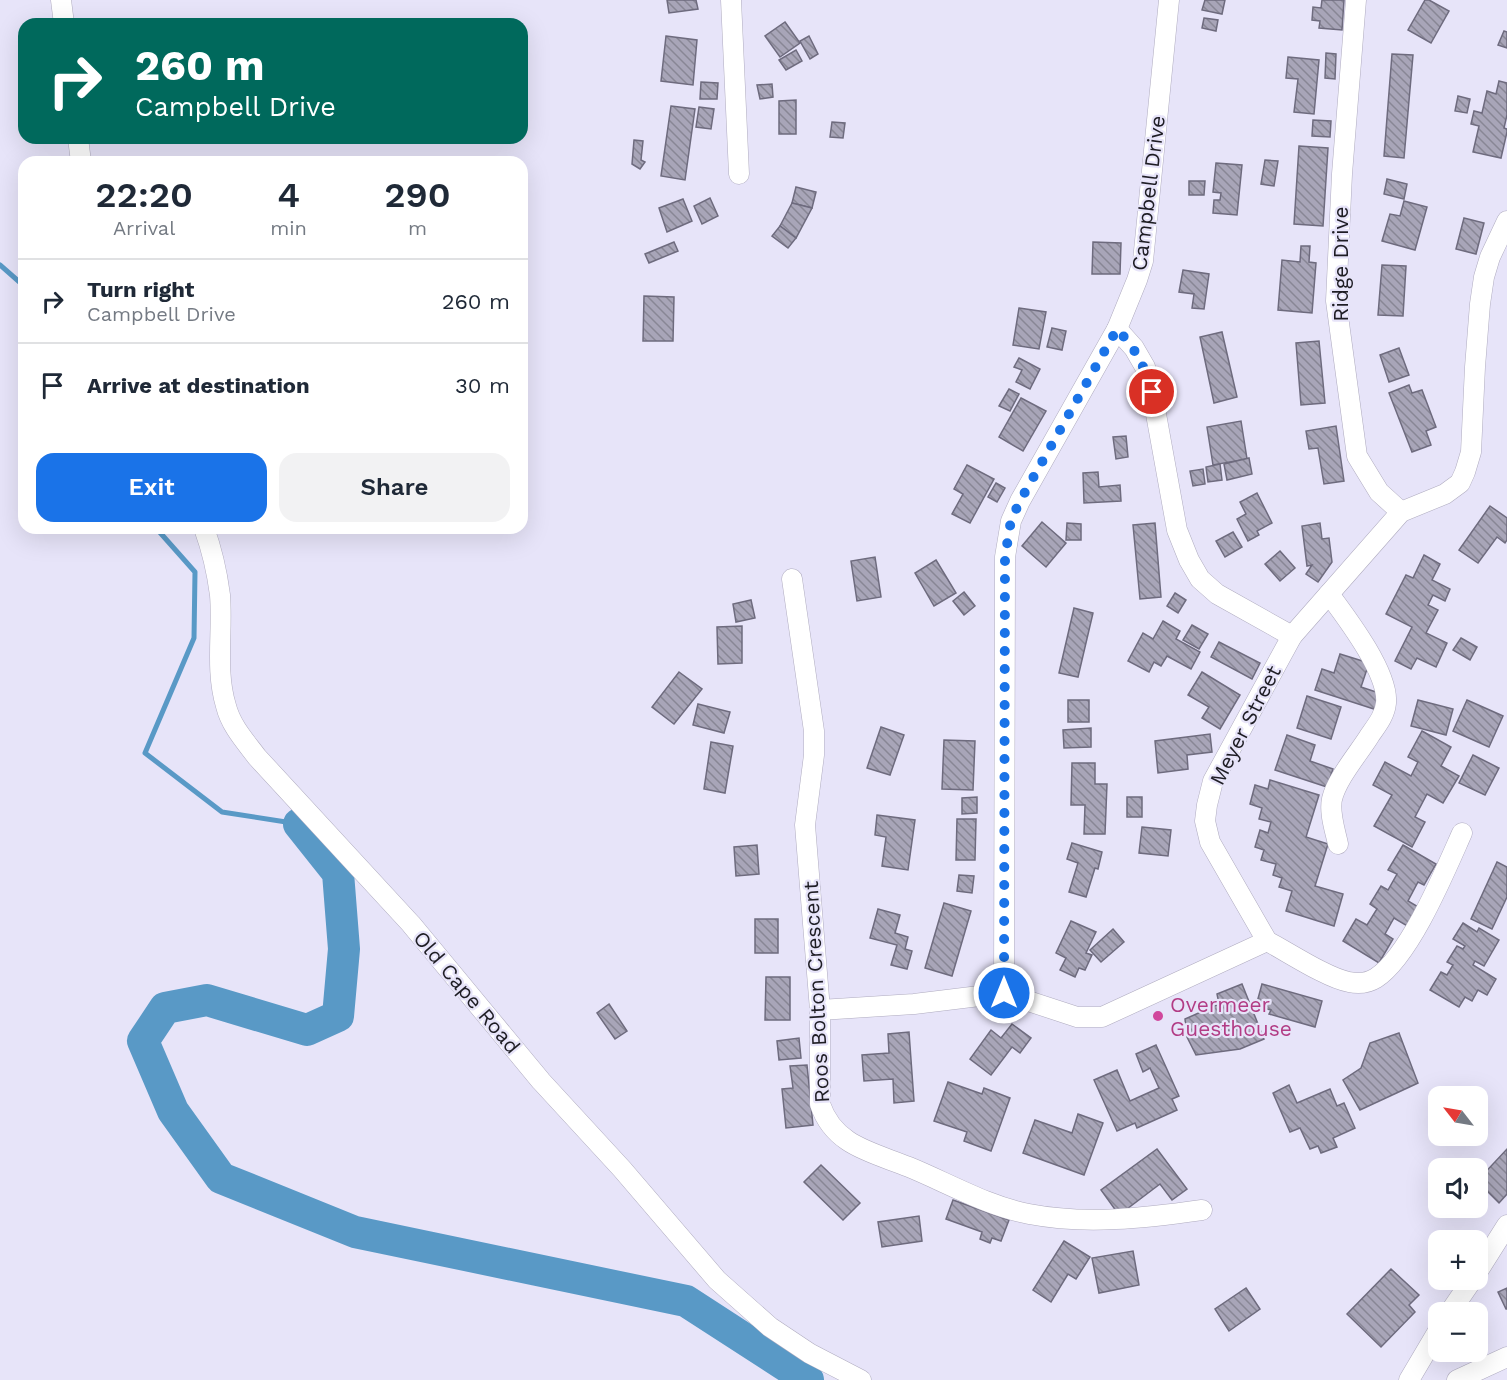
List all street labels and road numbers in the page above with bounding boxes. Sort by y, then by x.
street label: Campbell Drive [1126,114,1170,272]
street label: Ridge Drive [1328,206,1353,322]
street label: Meyer Street [1204,661,1286,789]
street label: Roos Bolton Crescent [798,880,834,1104]
street label: Old Cape Road [408,926,526,1058]

